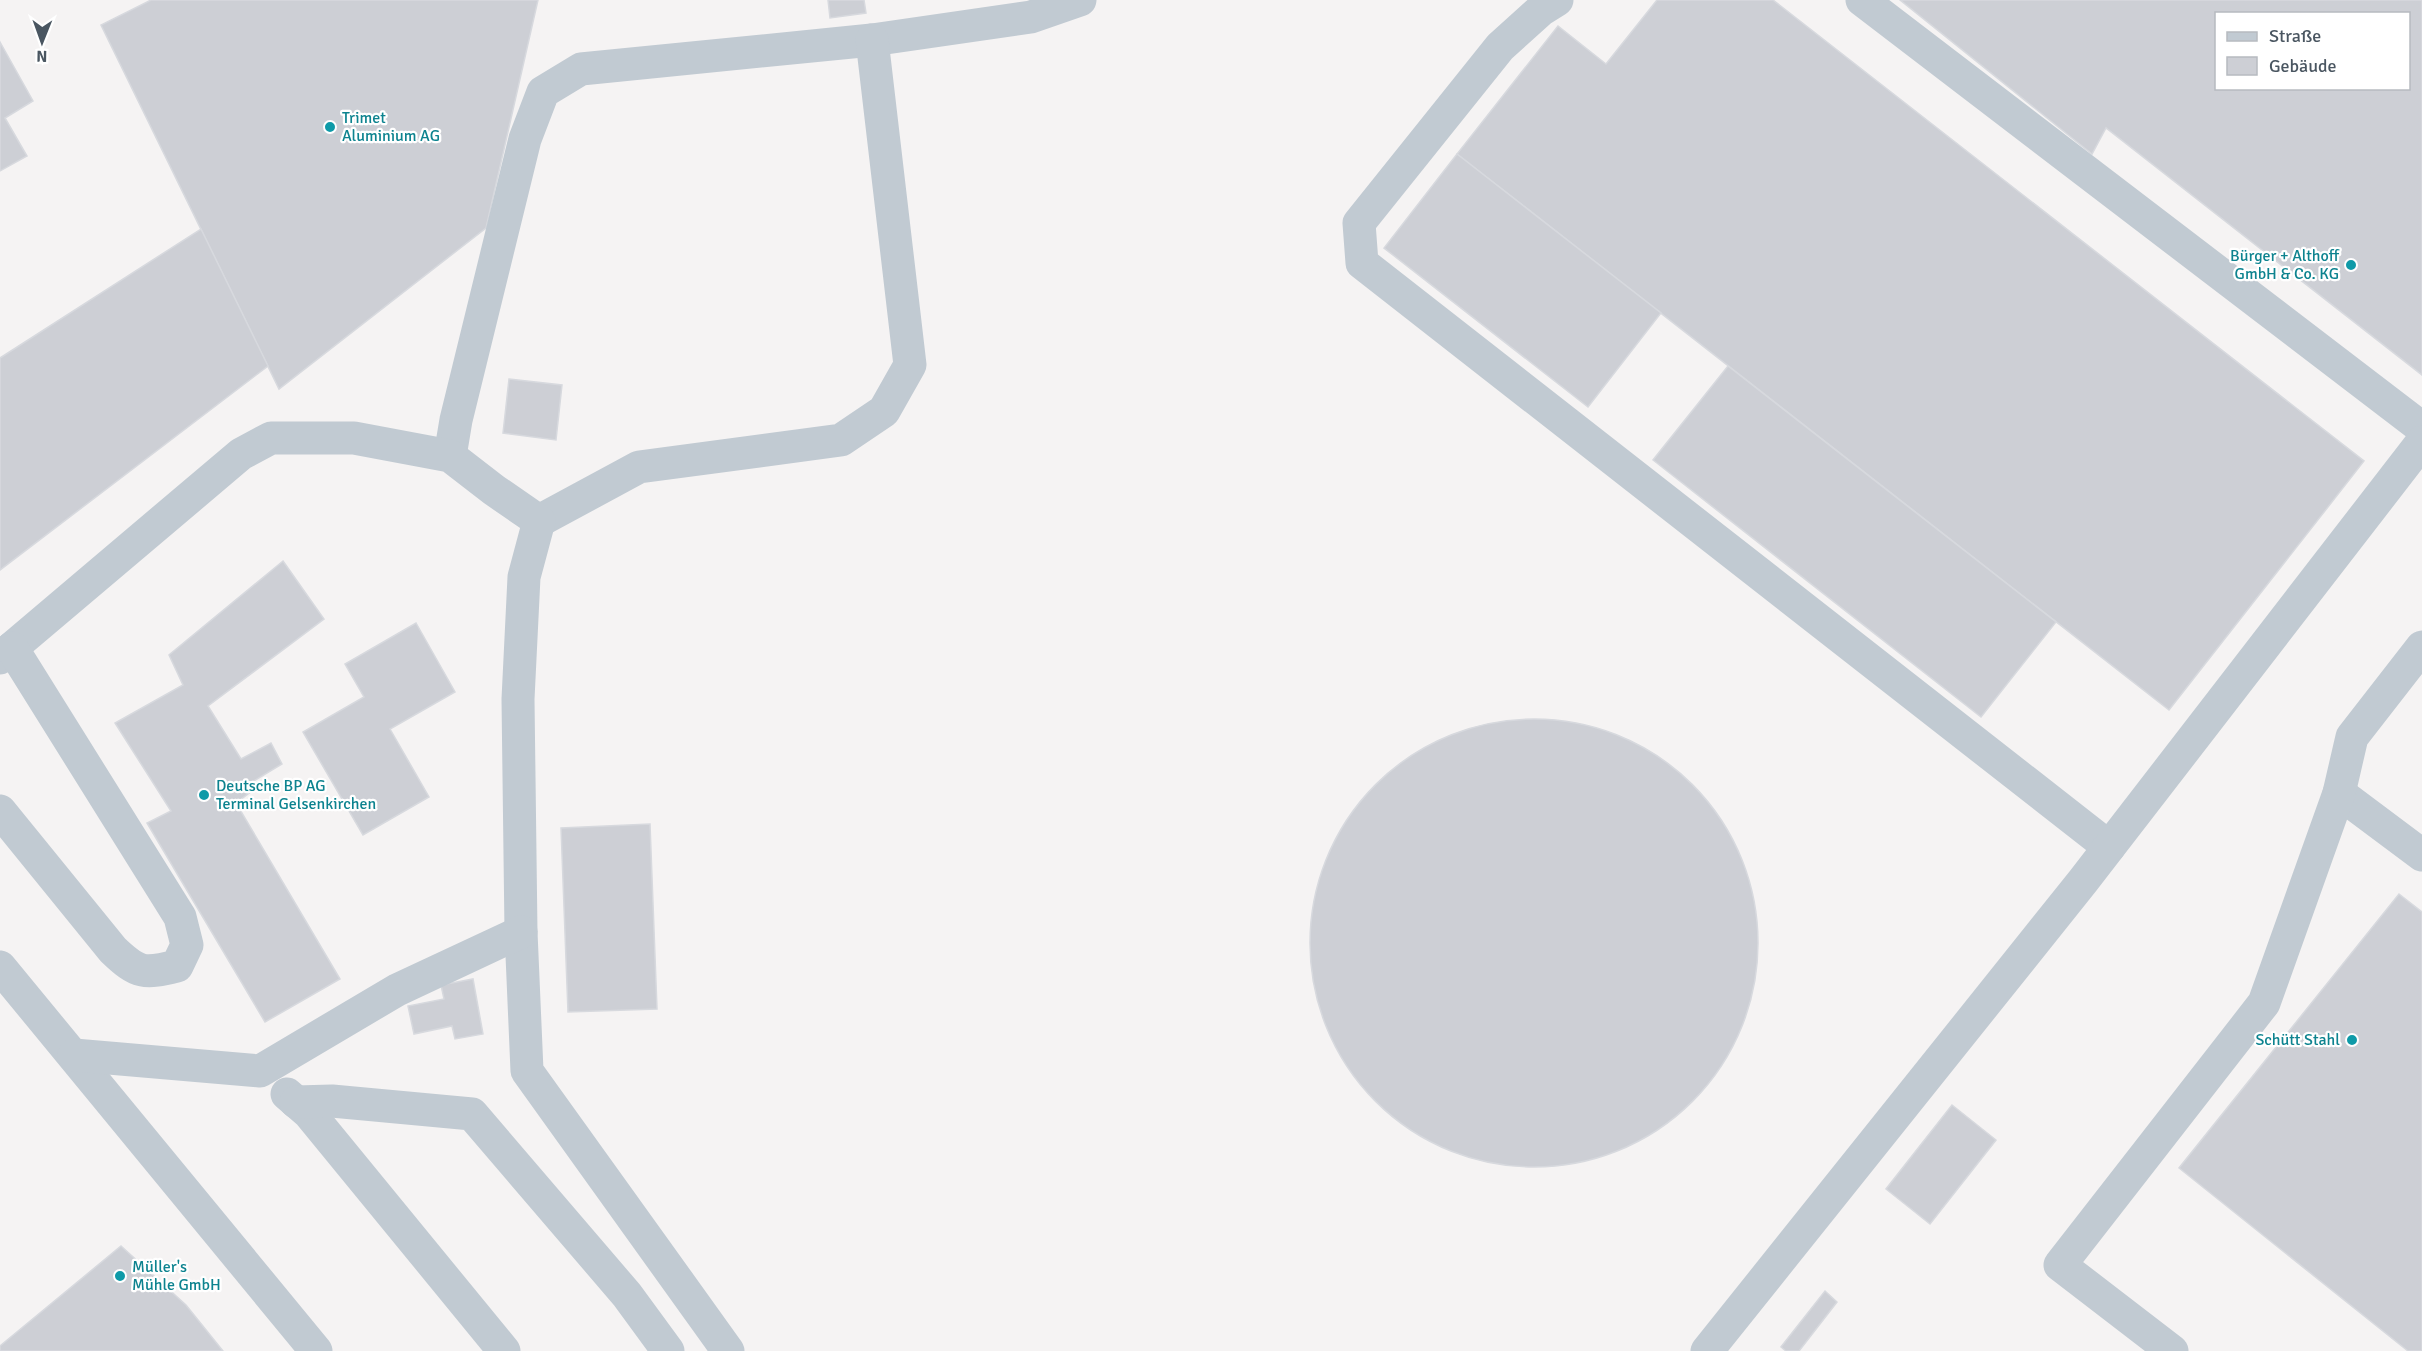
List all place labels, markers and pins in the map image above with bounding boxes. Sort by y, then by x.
place label: Trimet Aluminium AG [342,108,440,146]
marker: Trimet Aluminium AG [323,120,337,134]
place label: Bürger + Althoff GmbH & Co. KG [2230,246,2340,284]
marker: Bürger + Althoff GmbH & Co. KG [2344,258,2358,272]
place label: Deutsche BP AG Terminal Gelsenkirchen [216,776,376,814]
marker: Deutsche BP AG Terminal Gelsenkirchen [197,788,211,802]
place label: Schütt Stahl [2255,1030,2340,1050]
marker: Schütt Stahl [2345,1033,2359,1047]
place label: Müller's Mühle GmbH [132,1257,221,1295]
marker: Müller's Mühle GmbH [113,1269,127,1283]

